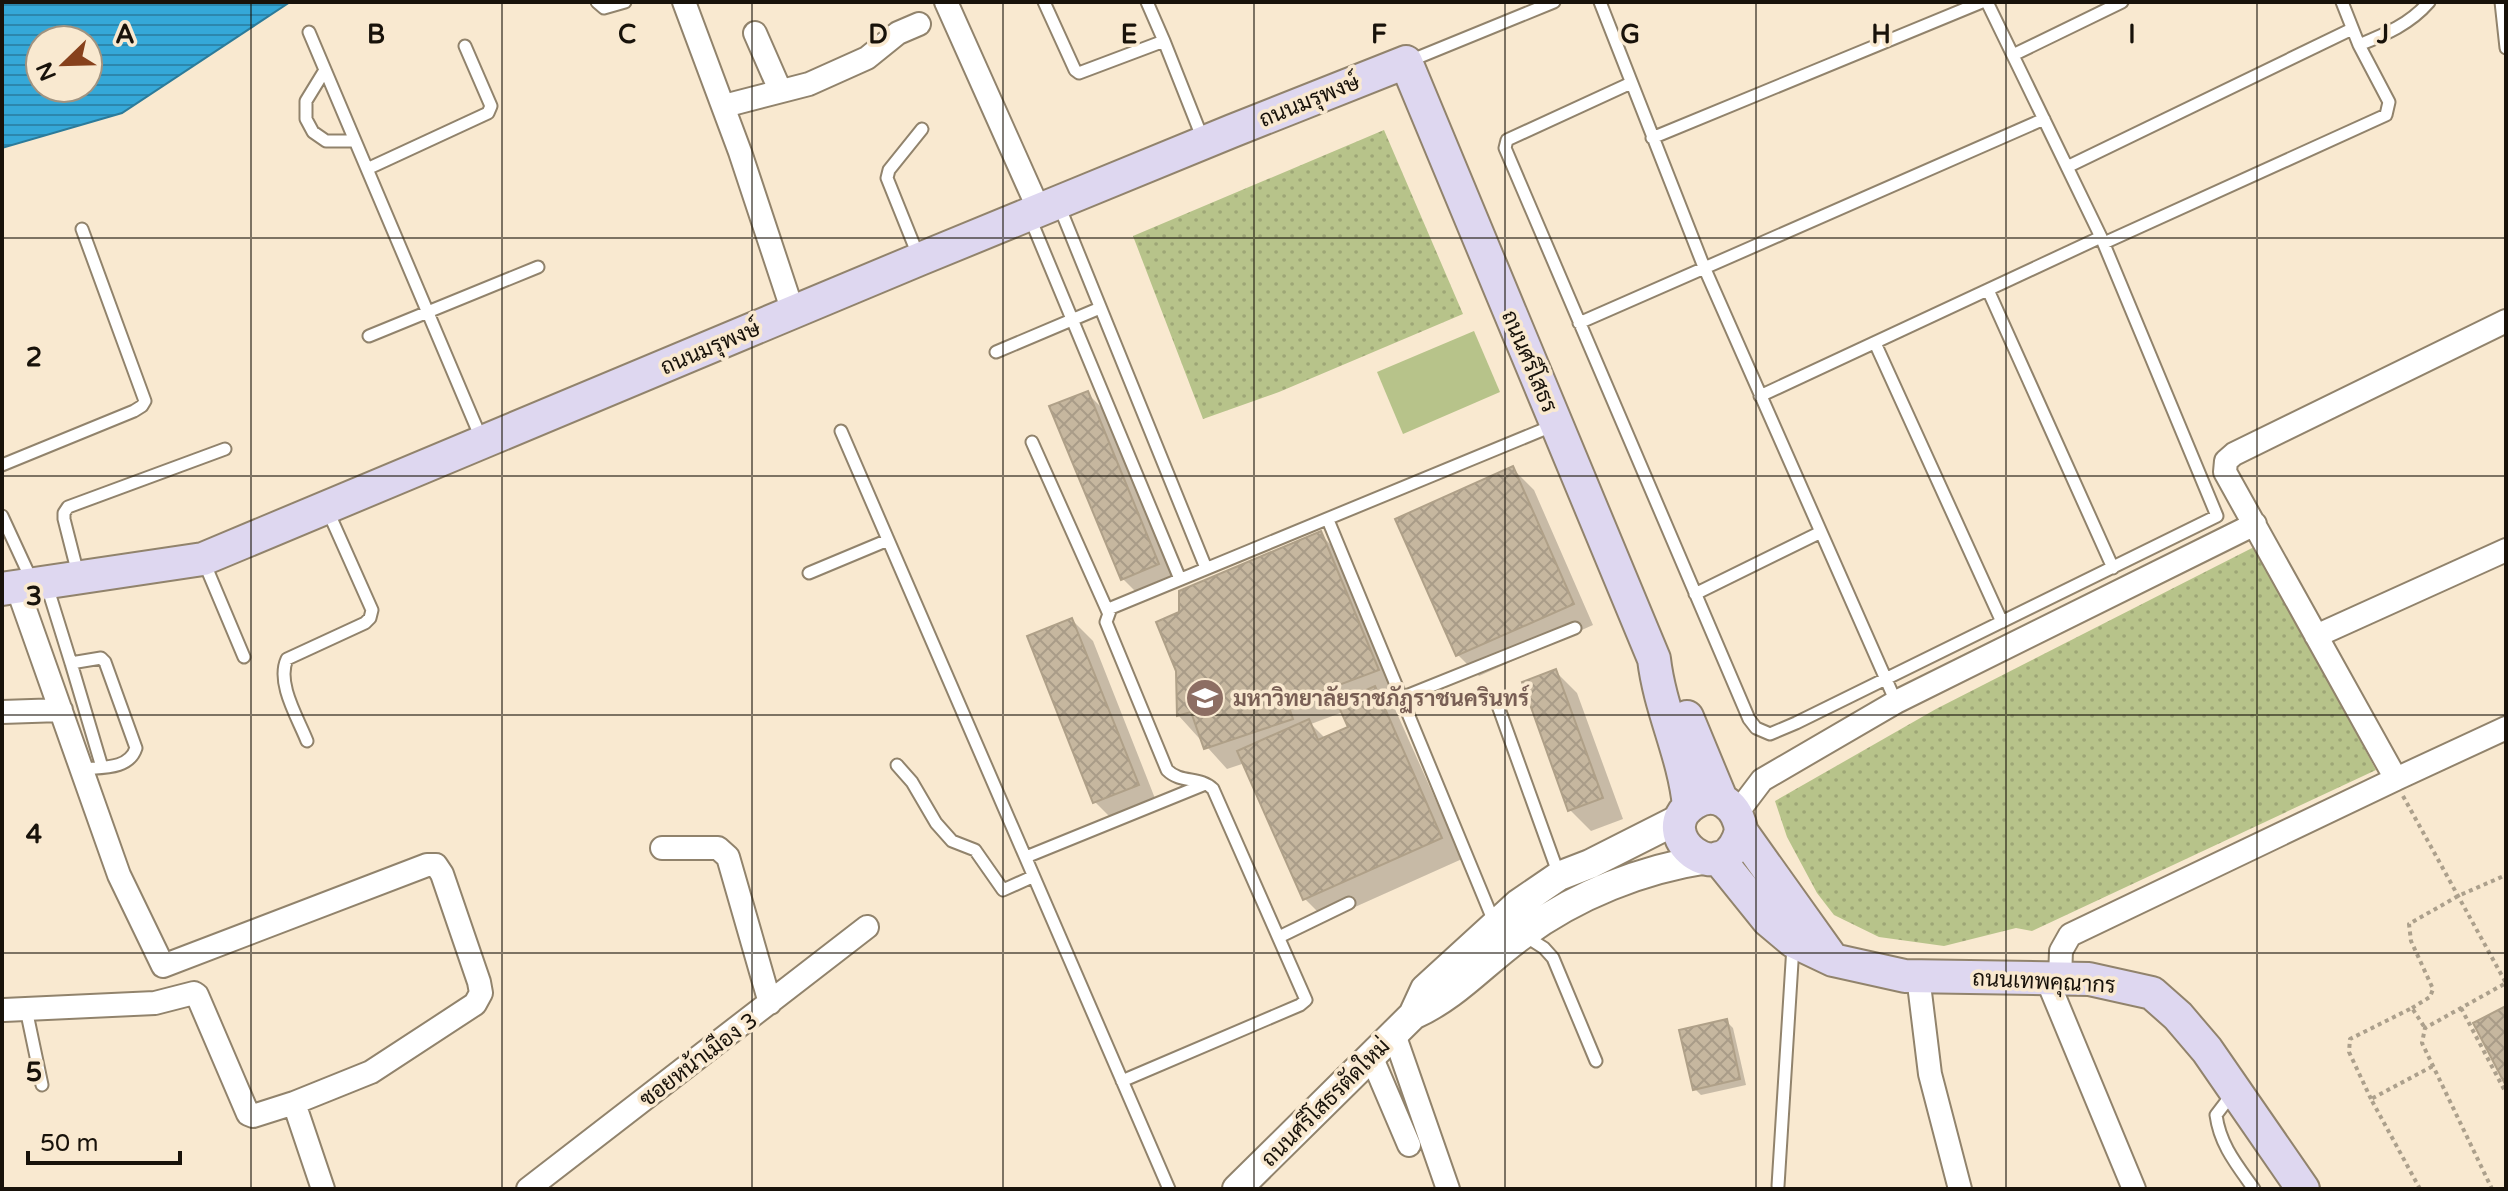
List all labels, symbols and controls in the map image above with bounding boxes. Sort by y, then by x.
text: A [115,19,135,50]
text: B [367,19,385,50]
text: C [618,19,636,50]
text: D [868,19,888,50]
text: E [1121,19,1137,50]
text: F [1371,19,1387,50]
text: G [1620,19,1640,50]
text: H [1871,19,1891,50]
text: I [2128,19,2136,50]
text: J [2376,19,2389,50]
north arrow [24,24,104,104]
text: N [31,58,62,85]
street label: ถนนมรุพงษ์ [1255,67,1365,135]
street label: ถนนศรีโสธร [1496,306,1564,416]
street label: ถนนมรุพงษ์ [656,313,766,382]
text: 2 [26,342,42,373]
text: 3 [26,581,42,612]
school or university icon: มหาวิทยาลัยราชภัฏราชนครินทร์ [1184,677,1226,719]
place label: มหาวิทยาลัยราชภัฏราชนครินทร์ [1233,684,1530,714]
text: 4 [26,819,42,850]
street label: ถนนเทพคุณากร [1972,965,2116,1001]
street label: ซอยหน้าเมือง 3 [633,1006,763,1112]
street label: ถนนศรีโสธรตัดใหม่ [1255,1032,1395,1172]
text: 5 [26,1057,42,1088]
scale bar [28,1115,180,1165]
text: 50 m [40,1129,98,1158]

